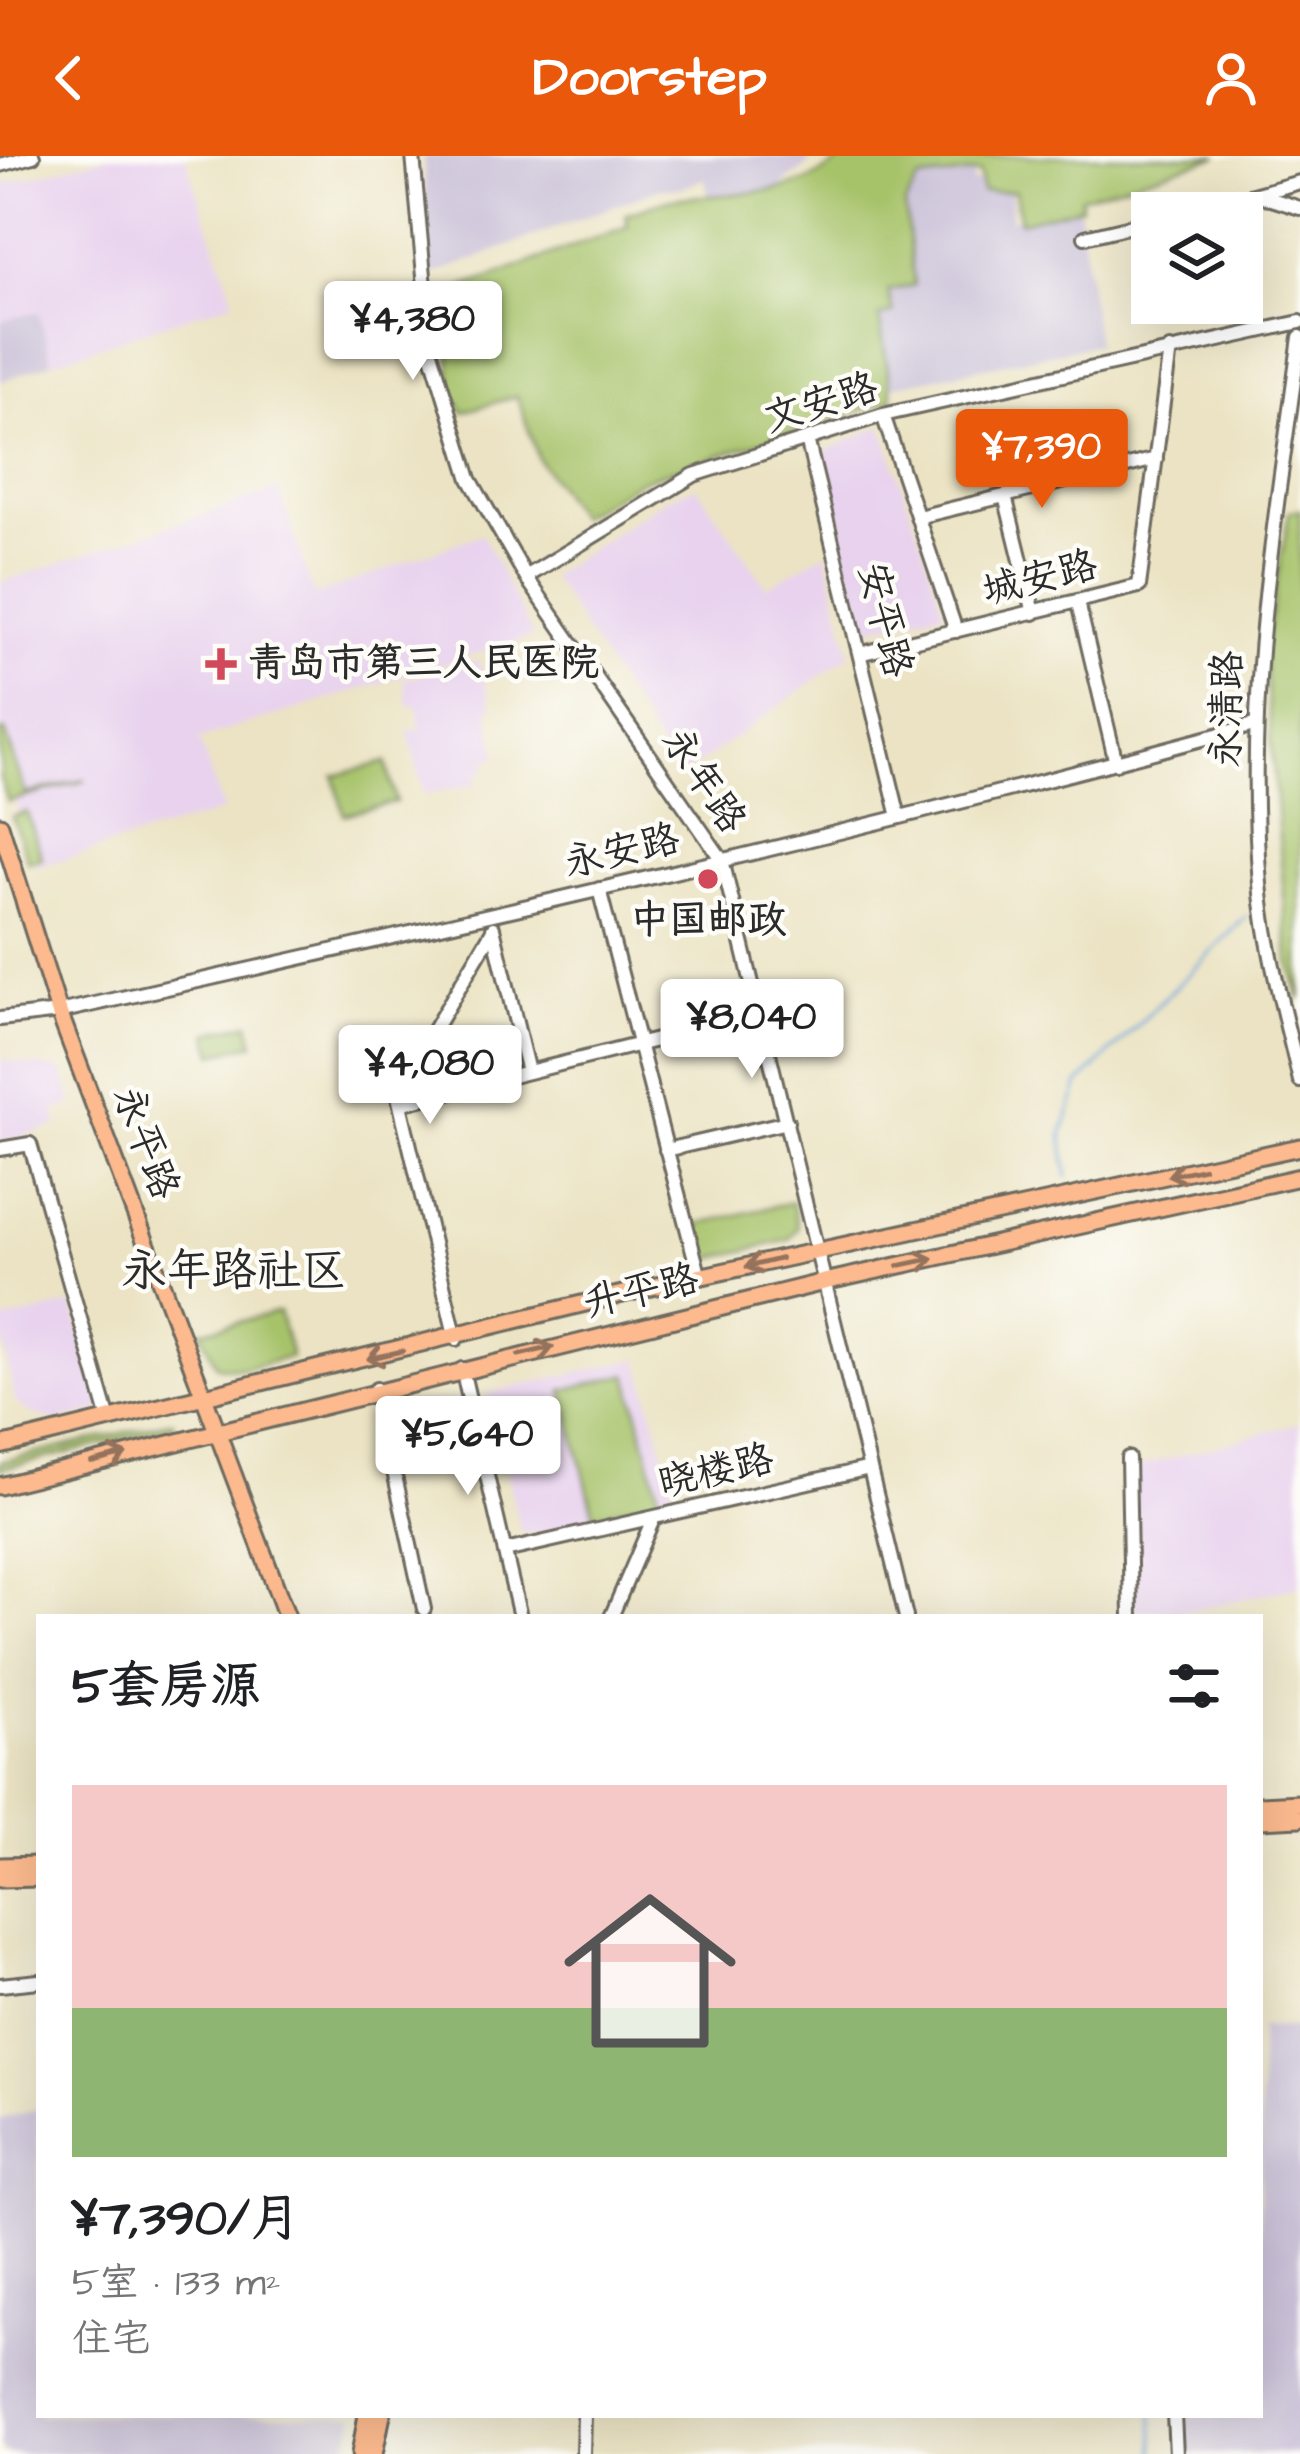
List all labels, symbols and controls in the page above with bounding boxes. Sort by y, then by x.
text: Doorstep [533,41,767,116]
icon: back [36,45,102,111]
icon: person [1198,45,1264,111]
map controls [1131,192,1263,324]
button: layers [1131,192,1263,324]
pin: ¥4,380 [315,281,511,383]
text: ¥4,380 [351,293,475,347]
street label: 文安路 [757,361,885,447]
pin: ¥7,390 [944,409,1140,511]
text: ¥7,390 [983,421,1101,475]
street label: 城安路 [977,539,1103,619]
street label: 安平路 [844,557,924,683]
place label: 青岛市第三人民医院 [248,637,599,691]
marker: 青岛市第三人民医院 [205,648,237,680]
street label: 永清路 [1200,650,1256,768]
street label: 永年路 [648,717,758,845]
street label: 永安路 [559,813,685,891]
marker: 中国邮政 [695,866,721,892]
place label: 中国邮政 [630,894,787,948]
pin: ¥8,040 [654,979,850,1081]
text: ¥8,040 [688,991,816,1045]
pin: ¥4,080 [332,1025,528,1127]
text: ¥4,080 [366,1037,494,1091]
street label: 永平路 [99,1079,191,1207]
one-way arrow [1167,1161,1205,1184]
district label: 永年路社区 [121,1241,347,1303]
one-way arrow [896,1249,934,1272]
street label: 升平路 [578,1253,704,1331]
one-way arrow [745,1253,783,1275]
one-way arrow [516,1339,554,1361]
one-way arrow [366,1345,404,1368]
pin: ¥5,640 [370,1396,566,1498]
text: ¥5,640 [403,1408,533,1462]
street label: 晓楼路 [653,1433,779,1511]
one-way arrow [90,1446,128,1468]
text: 5套房源 [72,1652,261,1723]
icon: filters [1161,1653,1227,1719]
icon: home [542,1863,758,2079]
text: ¥7,390/月 [72,2184,301,2255]
text: 5室 · 133 m² [72,2257,281,2311]
text: 住宅 [72,2313,150,2367]

